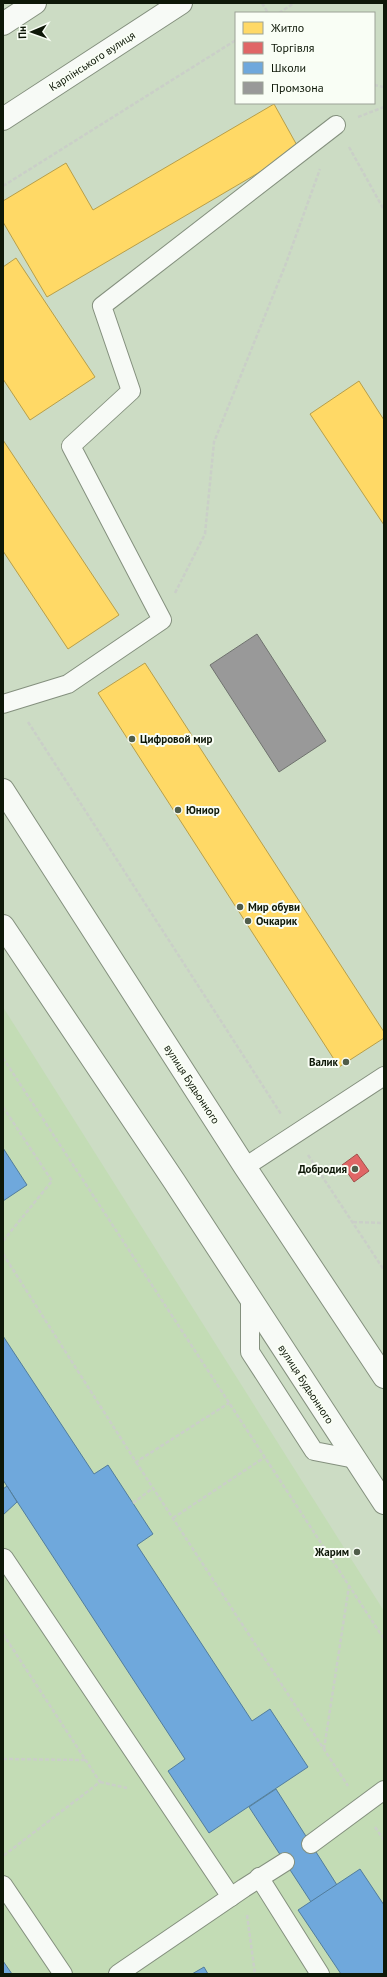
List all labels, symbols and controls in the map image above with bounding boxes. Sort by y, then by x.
north arrow [12,12,52,52]
legend [235,12,375,104]
text: Житло [270,20,304,35]
text: Пн [15,26,29,39]
street label: Карпінського вулиця [46,28,138,94]
text: Торгівля [271,40,314,55]
text: Школи [271,60,306,75]
text: Промзона [271,80,324,95]
place label: Цифровой мир [140,732,213,746]
marker: Цифровой мир [127,734,137,744]
place label: Юниор [186,803,220,817]
marker: Юниор [173,805,183,815]
place label: Мир обуви [248,900,300,914]
marker: Мир обуви [235,902,245,912]
place label: Очкарик [256,914,298,928]
marker: Очкарик [243,916,253,926]
street label: вулиця Будьонного [161,1042,223,1126]
place label: Валик [309,1055,339,1069]
marker: Валик [341,1057,351,1067]
place label: Добродия [298,1162,347,1176]
marker: Добродия [350,1164,360,1174]
street label: вулиця Будьонного [275,1342,337,1426]
place label: Жарим [314,1545,349,1559]
marker: Жарим [352,1547,362,1557]

